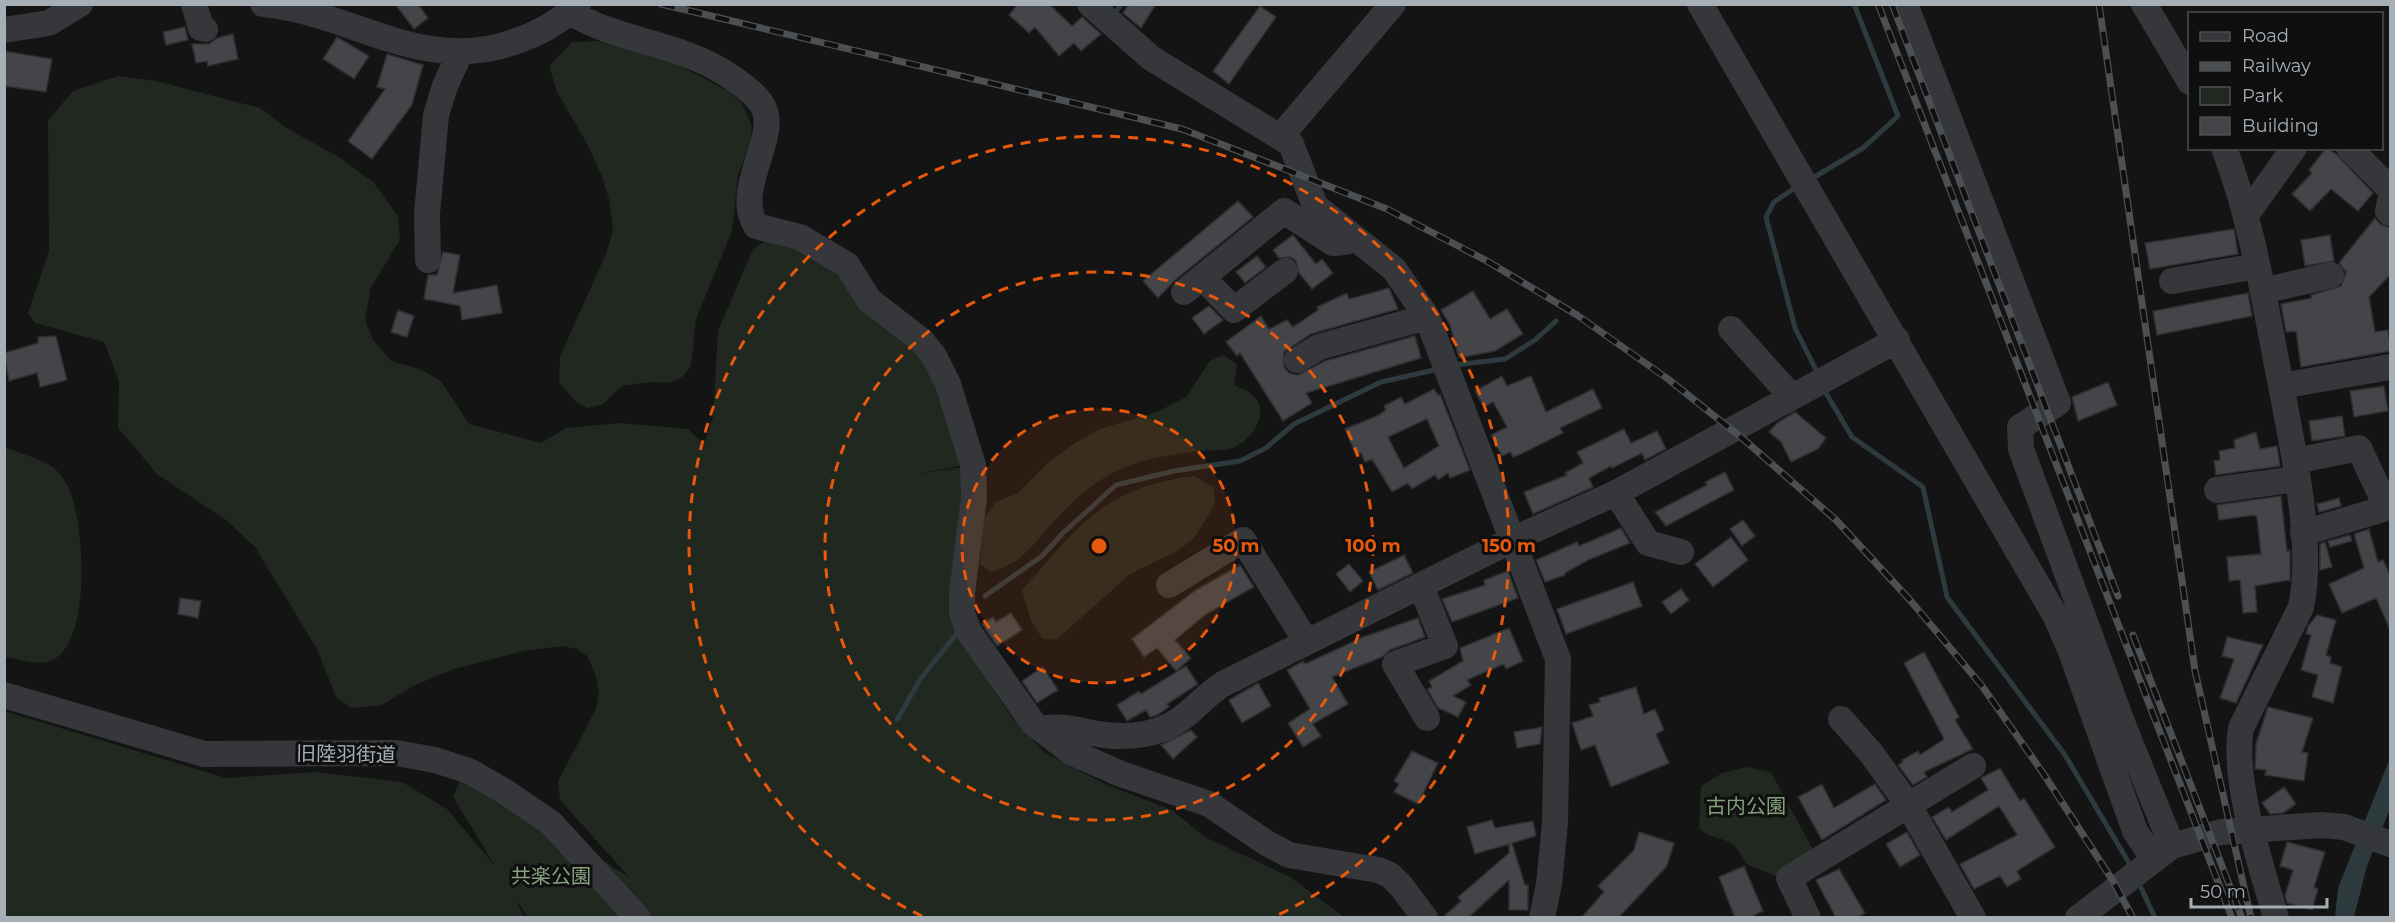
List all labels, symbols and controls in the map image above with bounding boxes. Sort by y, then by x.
legend [2188,12,2383,150]
text: Road [2242,25,2289,47]
text: Railway [2242,55,2311,77]
text: Park [2242,85,2283,107]
text: Building [2242,115,2319,137]
text: 50 m [1213,535,1259,557]
text: 100 m [1345,535,1401,557]
text: 150 m [1482,535,1536,557]
centre of rings [1089,536,1109,556]
street label: 旧陸羽街道 [296,741,396,767]
park label: 古内公園 [1706,794,1786,818]
park label: 共楽公園 [511,864,591,888]
scale bar [2191,871,2328,909]
text: 50 m [2200,881,2246,903]

